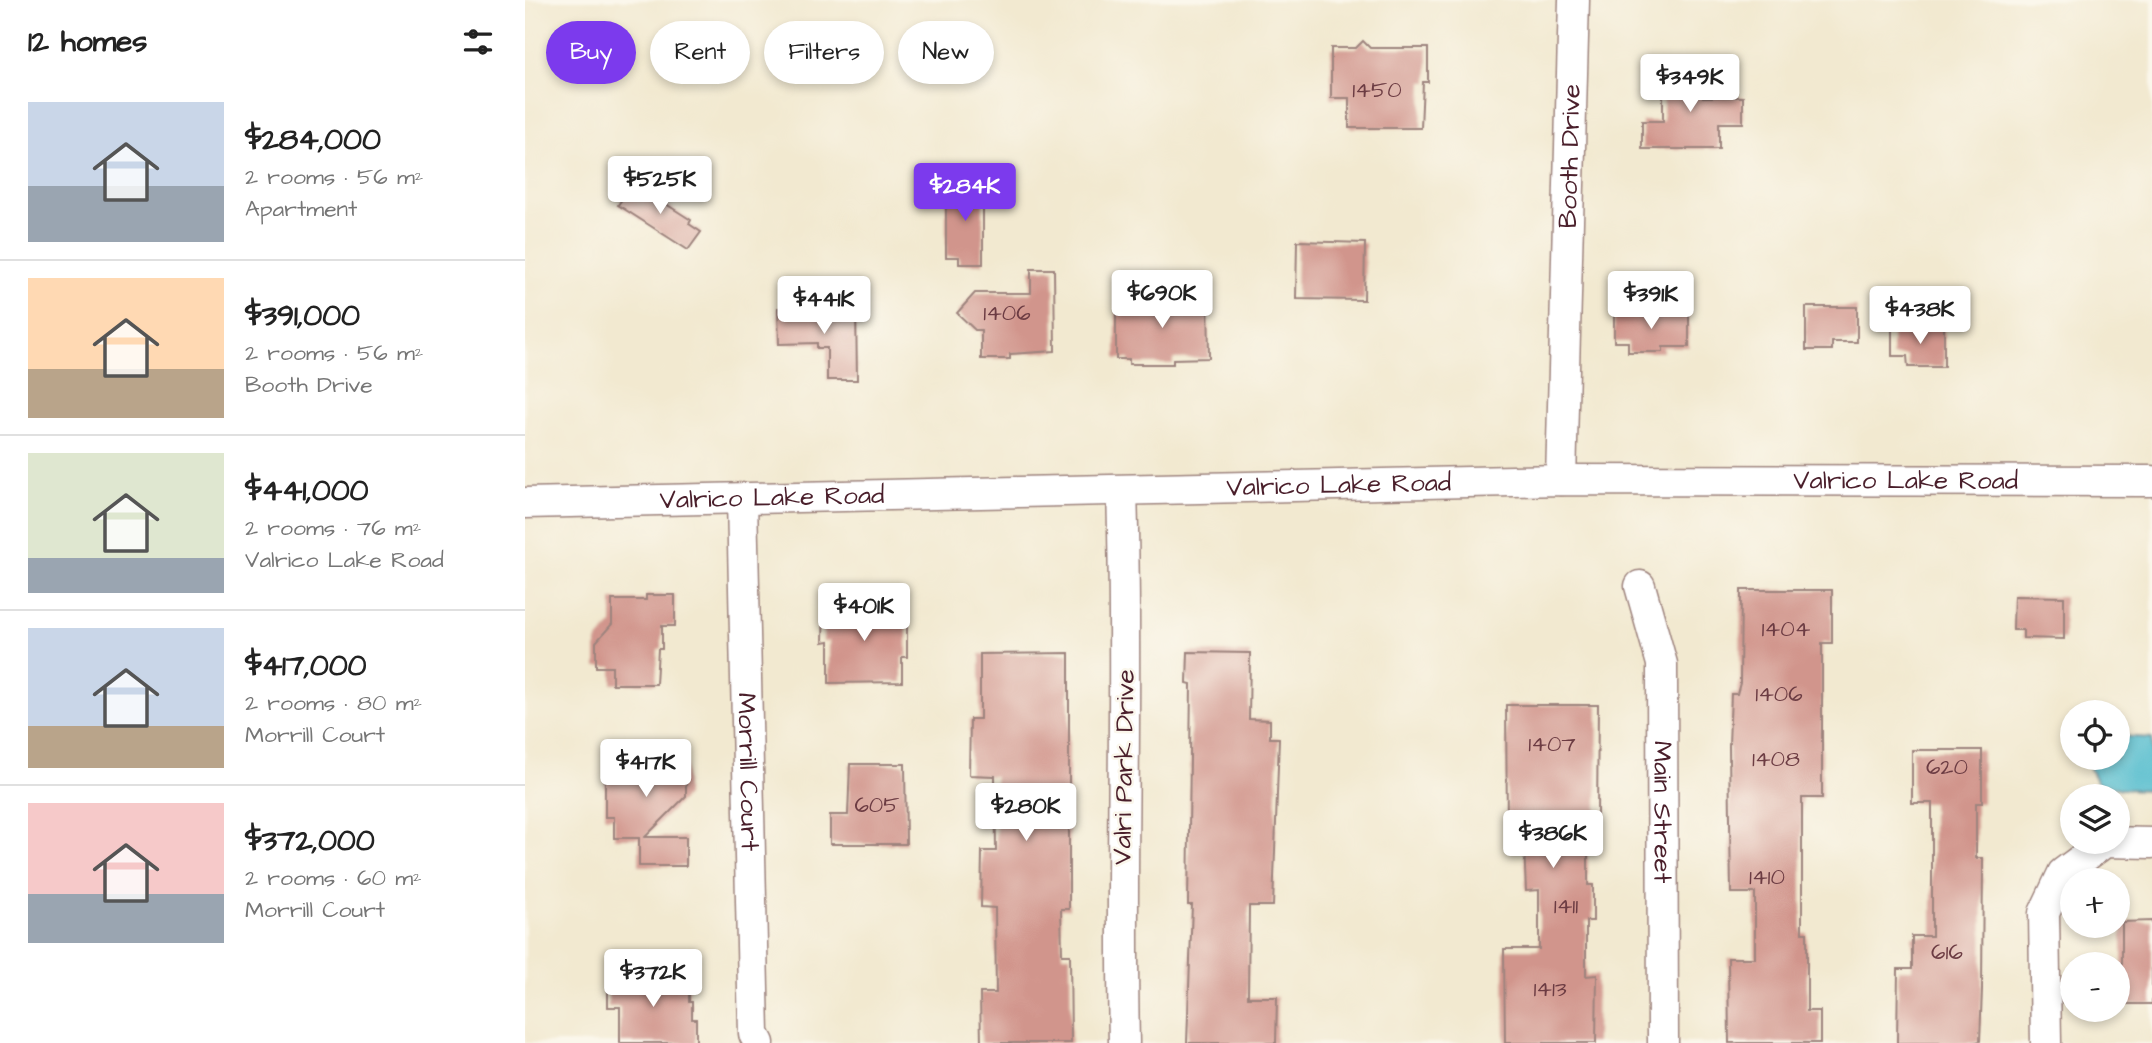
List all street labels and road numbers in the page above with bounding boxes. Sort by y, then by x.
street label: Booth Drive [1550,84,1590,229]
street label: Valrico Lake Road [1793,462,2018,499]
street label: Valrico Lake Road [1226,464,1452,505]
street label: Valrico Lake Road [659,477,885,518]
street label: Valri Park Drive [1104,669,1144,865]
street label: Morrill Court [728,692,768,852]
street label: Main Street [1644,741,1681,884]

